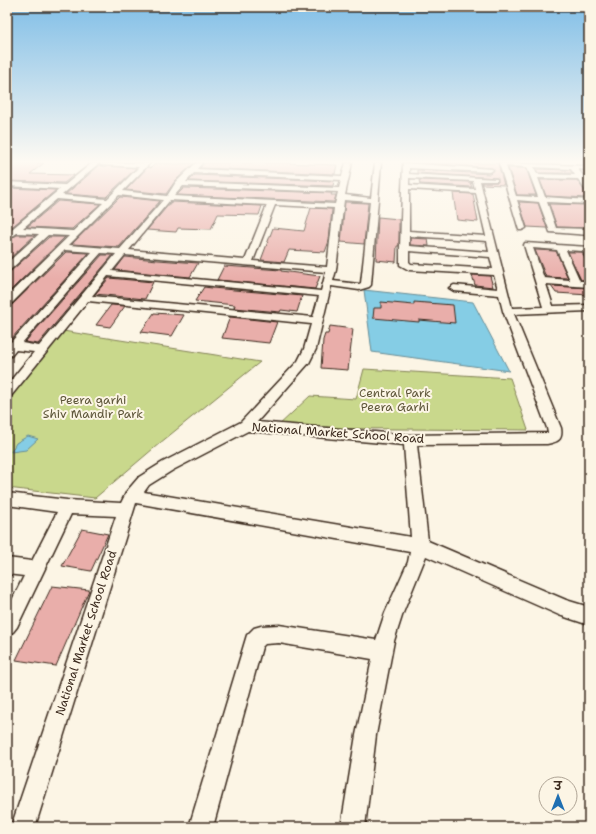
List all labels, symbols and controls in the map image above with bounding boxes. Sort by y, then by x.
park label: Central Park Peera Garhi [359,385,431,415]
park label: Peera garhi Shiv Mandir Park [43,392,143,422]
street label: National Market School Road [251,419,425,447]
street label: National Market School Road [52,548,120,718]
north arrow [538,776,578,816]
text: उ [553,779,563,794]

